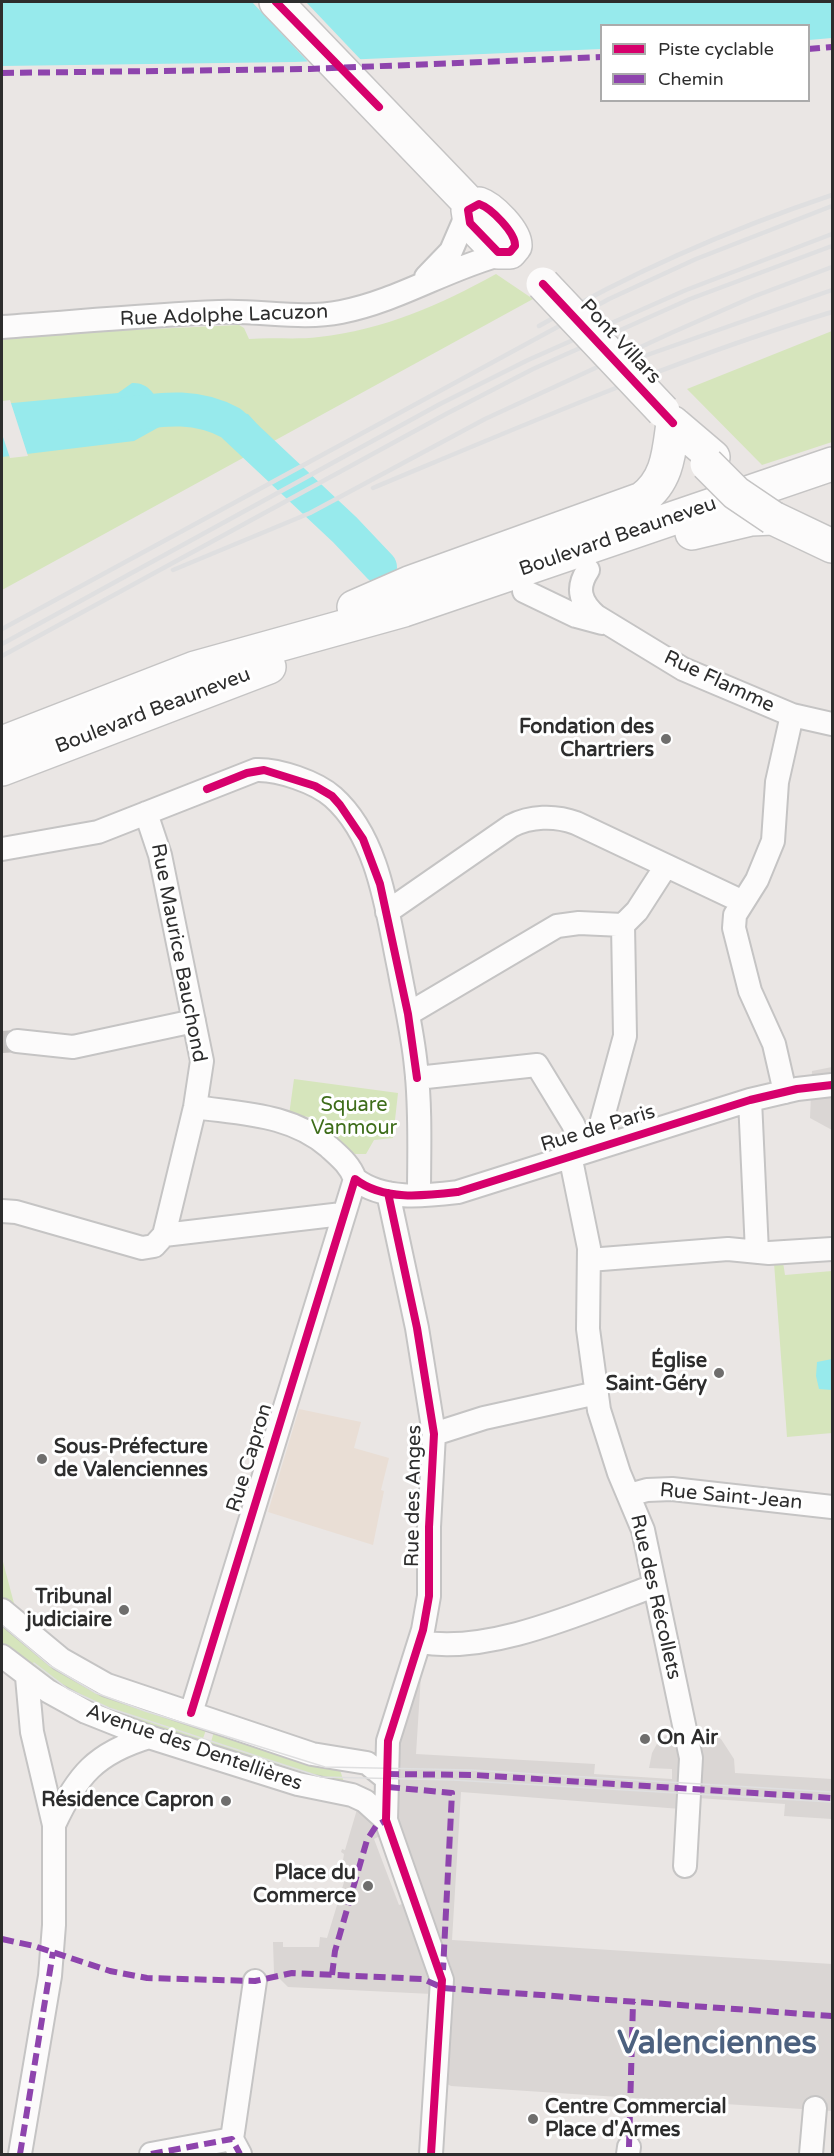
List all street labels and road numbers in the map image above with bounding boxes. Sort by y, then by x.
street label: Pont Villars [575,295,665,389]
street label: Rue Adolphe Lacuzon [119,300,329,332]
street label: Boulevard Beauneveu [516,492,720,582]
street label: Rue Flamme [660,646,778,718]
street label: Boulevard Beauneveu [52,663,254,759]
street label: Rue Maurice Bauchond [145,842,211,1064]
street label: Rue de Paris [538,1100,658,1158]
street label: Rue Capron [222,1401,278,1515]
street label: Rue des Anges [401,1425,427,1567]
street label: Rue Saint-Jean [659,1479,803,1515]
street label: Rue des Récollets [624,1512,686,1682]
street label: Avenue des Dentellières [83,1700,305,1796]

